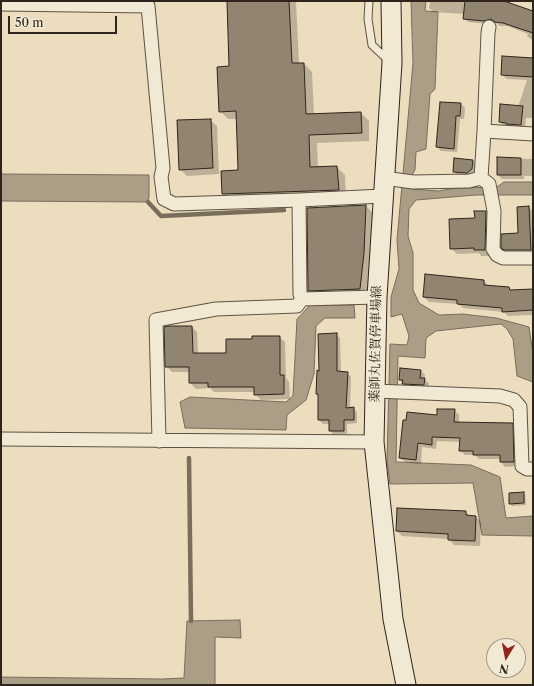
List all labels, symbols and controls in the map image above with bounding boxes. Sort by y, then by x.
scale bar [10,8,119,34]
text: 50 m [15,15,44,30]
street label: 薬師丸佐賀停車場線 [367,285,385,403]
north arrow [486,638,526,678]
text: N [498,661,510,677]

